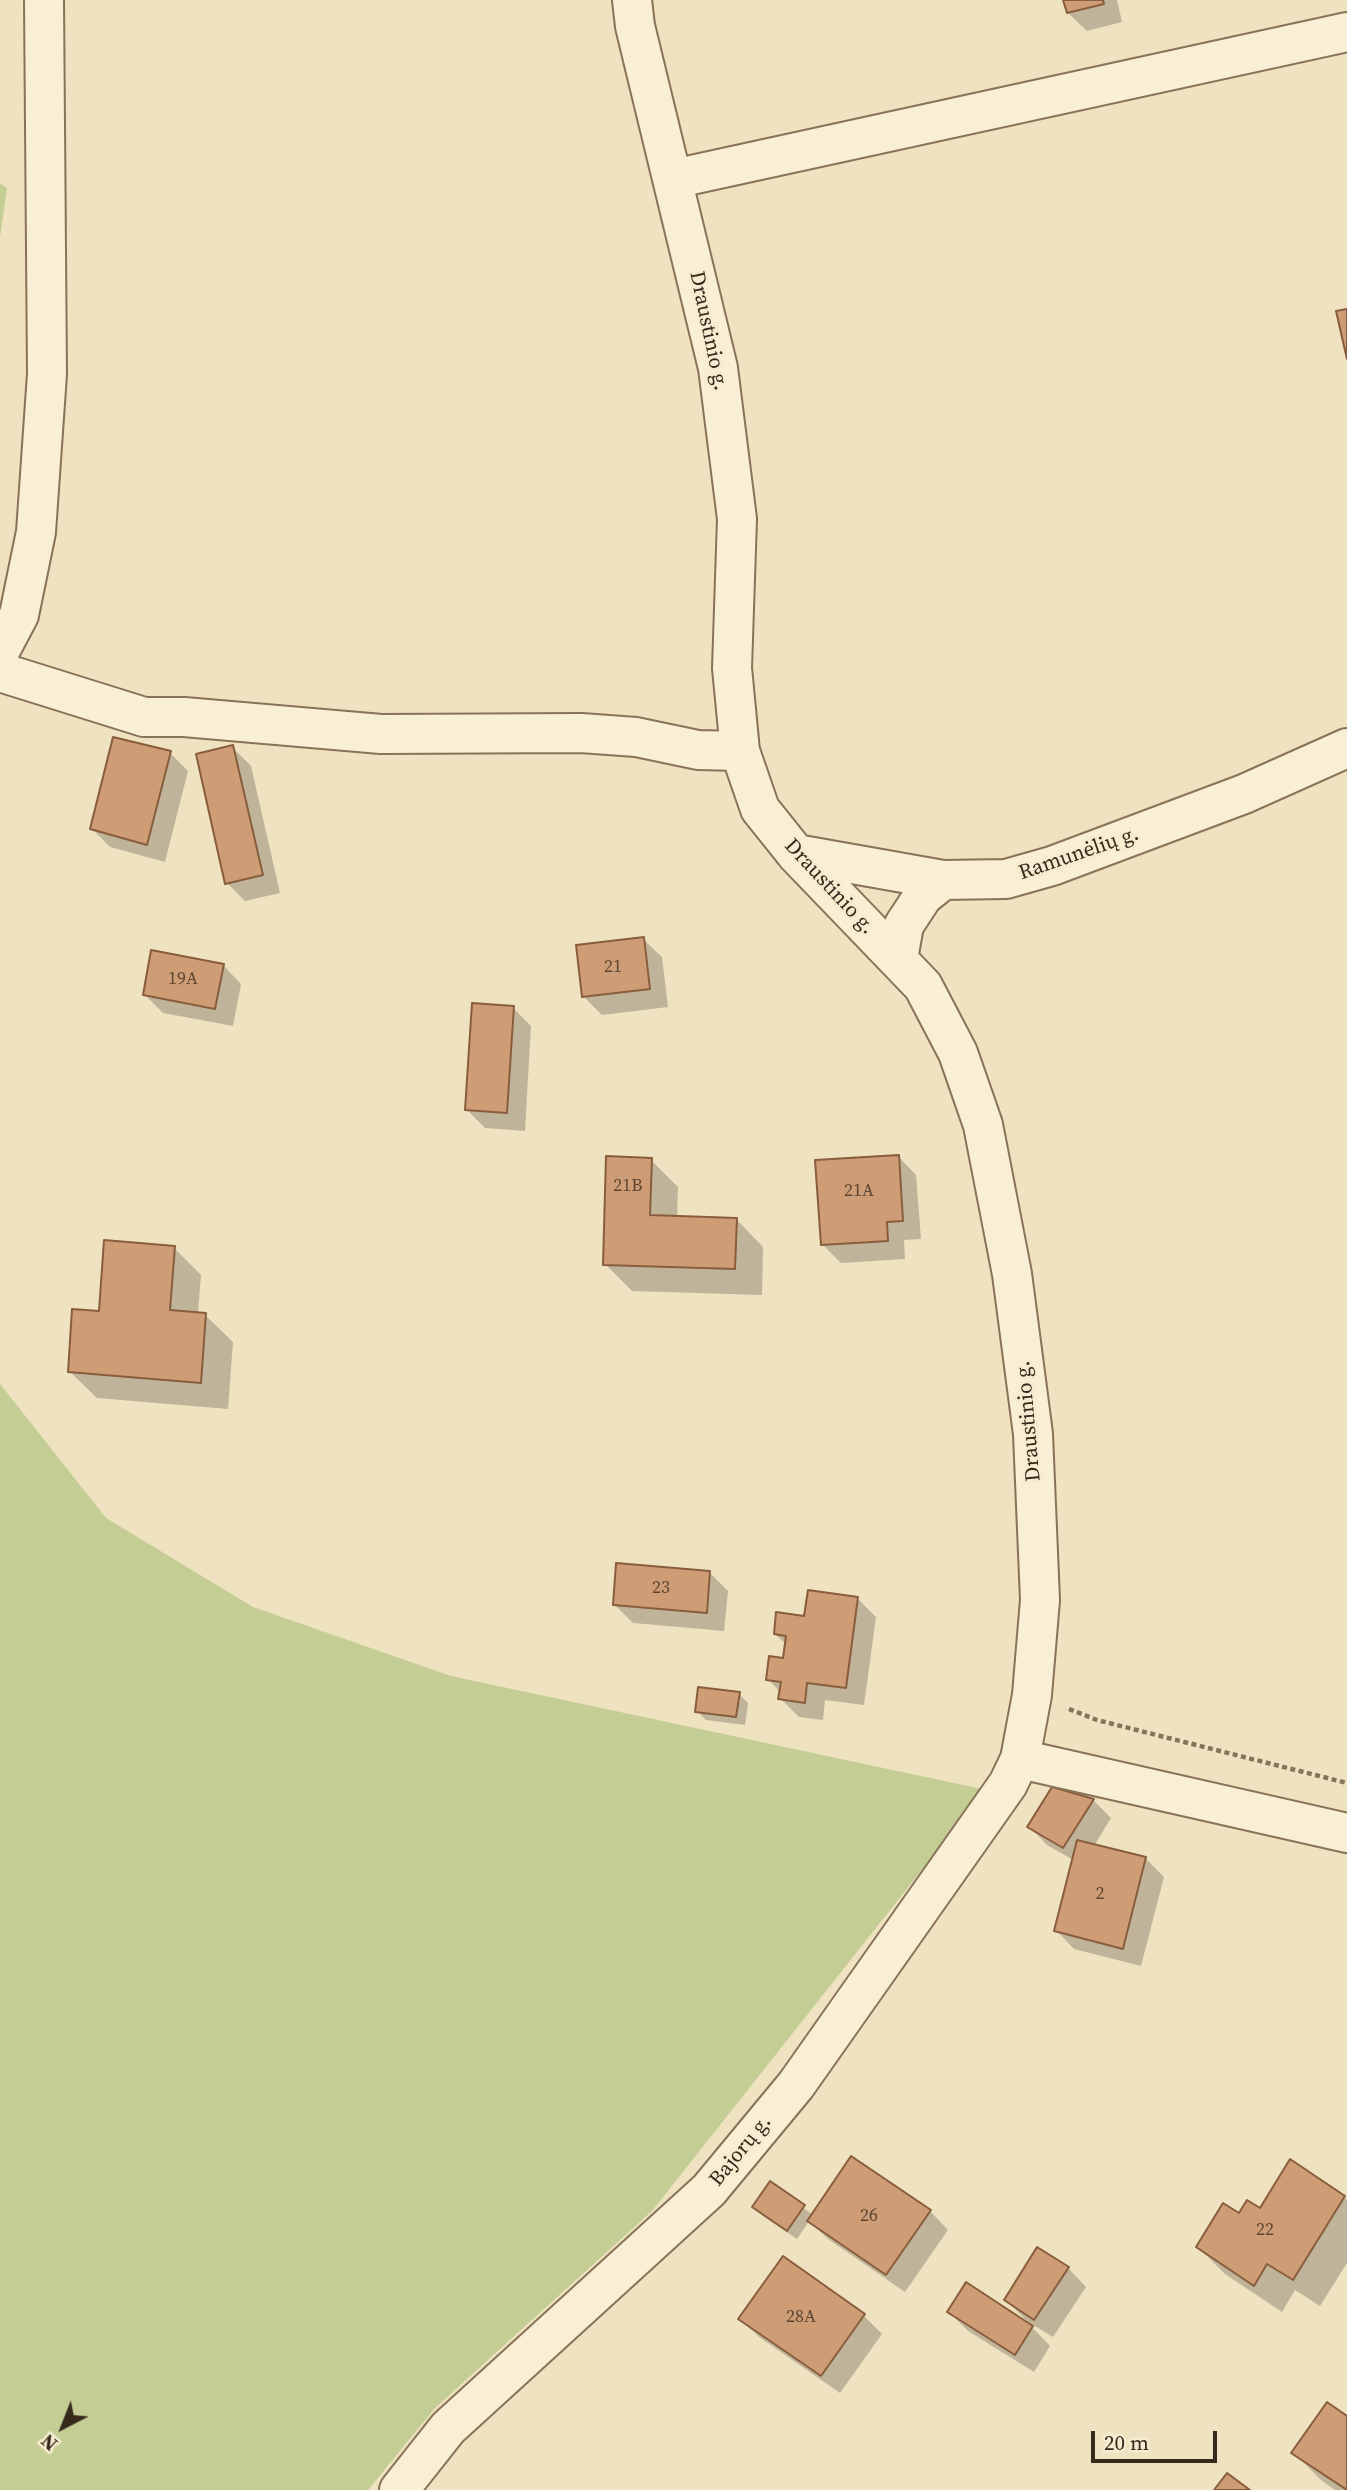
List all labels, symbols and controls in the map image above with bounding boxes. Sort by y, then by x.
street label: Draustinio g. [683,269,733,393]
street label: Ramunėlių g. [1016,822,1142,886]
street label: Draustinio g. [778,834,880,940]
house number: 21 [604,956,622,978]
house number: 19A [168,968,198,990]
house number: 21B [613,1175,643,1197]
house number: 21A [844,1180,874,1202]
street label: Draustinio g. [1011,1359,1047,1483]
house number: 23 [652,1577,670,1599]
house number: 2 [1096,1883,1104,1905]
street label: Bajorų g. [705,2110,777,2192]
house number: 26 [860,2205,878,2227]
house number: 22 [1256,2219,1274,2241]
house number: 28A [786,2306,816,2328]
north arrow [28,2392,98,2462]
scale bar [1095,2416,1221,2460]
text: N [35,2428,63,2457]
text: 20 m [1104,2428,1149,2457]

